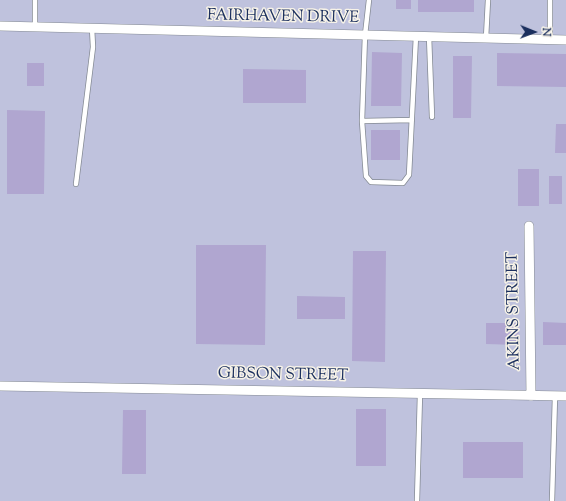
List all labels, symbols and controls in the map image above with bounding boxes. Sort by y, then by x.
street label: FAIRHAVEN DRIVE [207,7,359,29]
north arrow [514,12,554,52]
text: N [538,28,554,37]
street label: AKINS STREET [504,252,526,370]
street label: GIBSON STREET [218,365,348,387]

